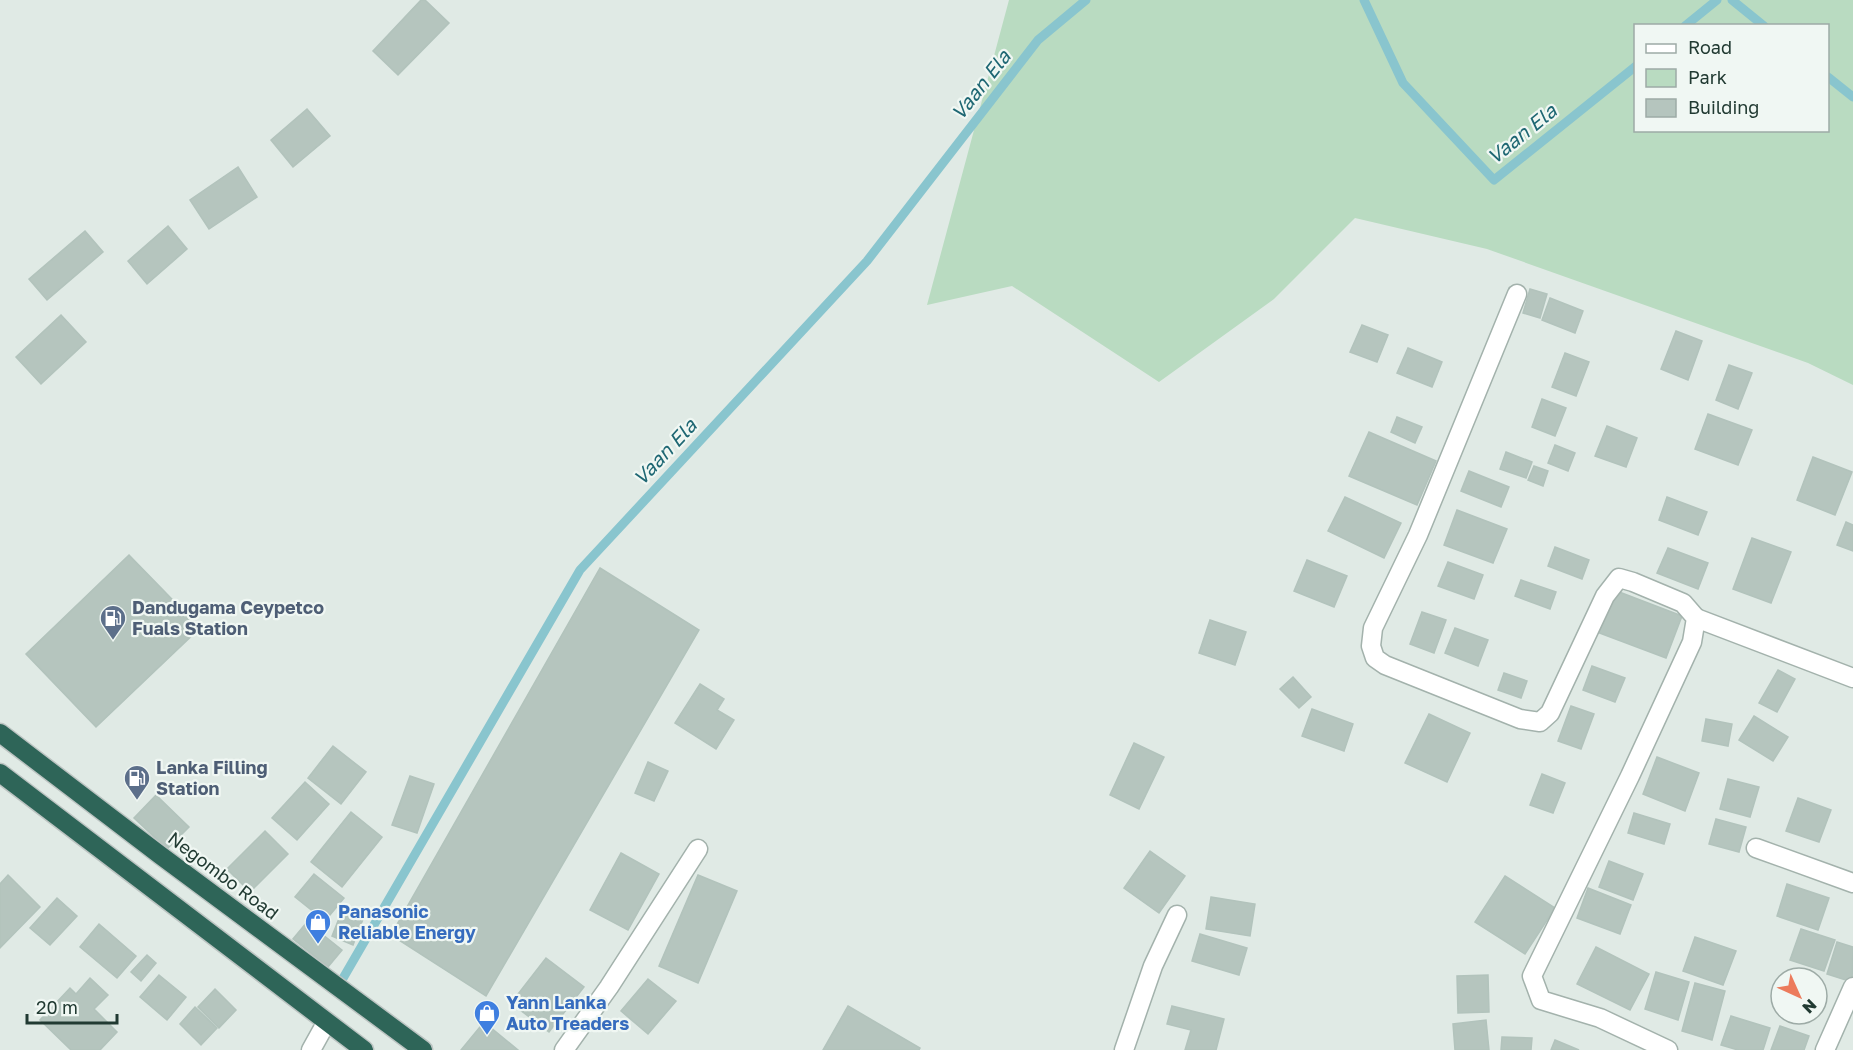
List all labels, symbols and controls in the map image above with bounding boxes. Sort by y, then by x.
legend [1634,24,1829,132]
text: Road [1688,36,1732,58]
water label: Vaan Ela [946,44,1015,124]
text: Park [1688,66,1727,88]
text: Building [1688,96,1759,118]
water label: Vaan Ela [1482,98,1561,168]
water label: Vaan Ela [628,413,701,489]
place label: Dandugama Ceypetco Fuals Station [132,596,324,639]
fuel station icon: Dandugama Ceypetco Fuals Station [98,603,128,641]
place label: Lanka Filling Station [156,756,268,799]
fuel station icon: Lanka Filling Station [122,763,152,801]
street label: Negombo Road [164,827,283,924]
place label: Panasonic Reliable Energy [338,900,476,943]
shop icon: Panasonic Reliable Energy [303,907,333,945]
north arrow [1769,966,1829,1026]
scale bar [27,987,117,1025]
place label: Yann Lanka Auto Treaders [506,991,629,1034]
text: N [1798,995,1821,1018]
text: 20 m [36,996,78,1018]
shop icon: Yann Lanka Auto Treaders [472,998,502,1036]

